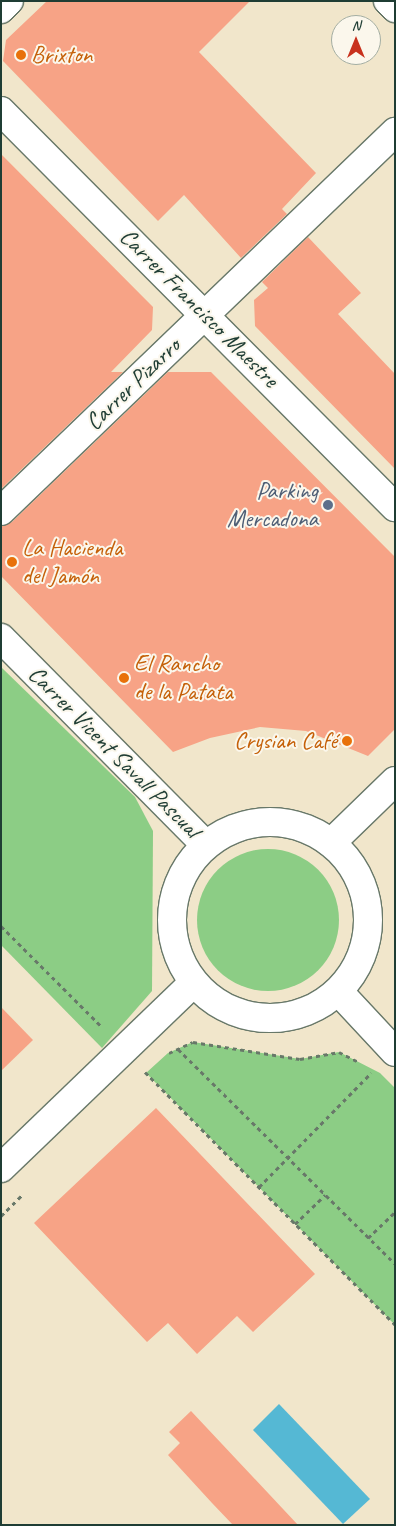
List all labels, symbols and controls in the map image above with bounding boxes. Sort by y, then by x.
north arrow [331,15,381,65]
text: N [352,17,360,34]
place label: Brixton [31,41,92,69]
marker: Brixton [15,49,27,61]
street label: Carrer Francisco Maestre [113,222,285,394]
street label: Carrer Pizarro [80,332,186,436]
place label: Parking Mercadona [227,477,318,533]
marker: Parking Mercadona [322,499,334,511]
place label: La Hacienda del Jamón [22,534,124,590]
marker: La Hacienda del Jamón [6,556,18,568]
place label: El Rancho de la Patata [134,650,233,706]
street label: Carrer Vicent Savall Pascual [22,660,206,844]
marker: El Rancho de la Patata [118,672,130,684]
place label: Crysian Café [233,727,337,755]
marker: Crysian Café [341,735,353,747]

